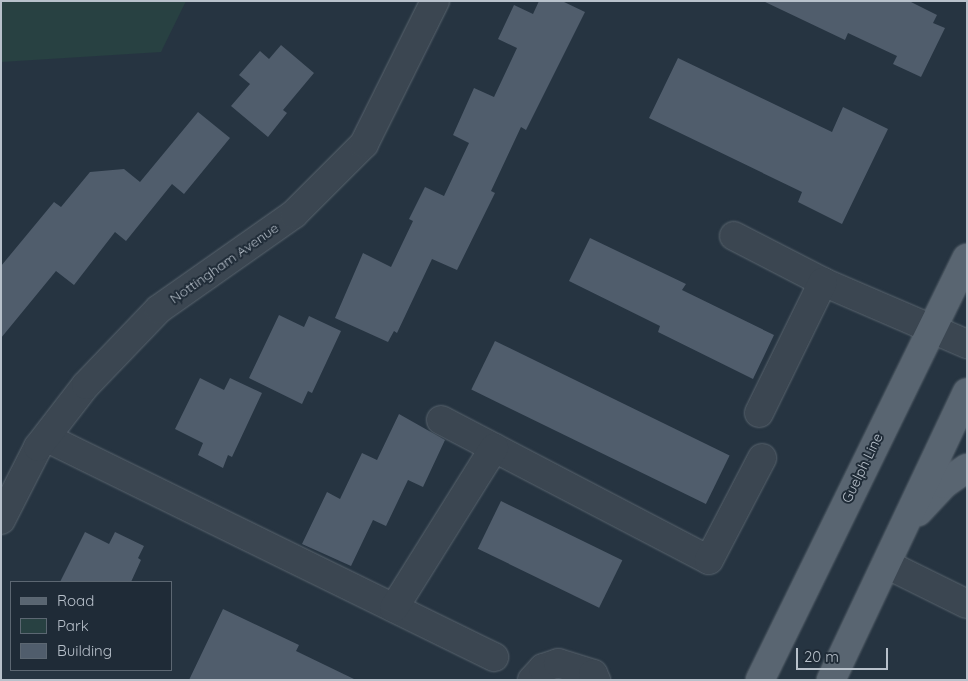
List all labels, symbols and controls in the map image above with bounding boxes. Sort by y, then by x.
street label: Nottingham Avenue [166,219,282,307]
street label: Guelph Line [838,430,886,506]
legend [10,581,172,671]
text: Road [57,591,94,610]
text: Park [57,616,89,635]
scale bar [798,638,890,670]
text: Building [57,641,112,660]
text: 20 m [804,647,839,666]

